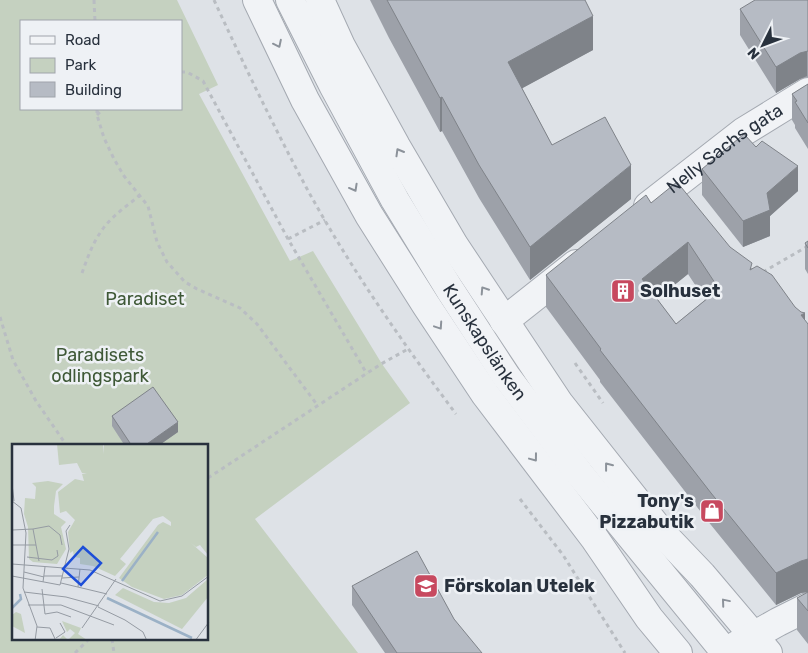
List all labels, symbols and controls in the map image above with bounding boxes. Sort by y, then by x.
legend [20,20,182,110]
north arrow [738,20,788,70]
text: Road [65,31,101,49]
one-way arrow [272,39,282,48]
text: N [744,44,763,63]
text: Park [65,56,96,74]
text: Building [65,81,122,99]
street label: Nelly Sachs gata [662,99,787,198]
one-way arrow [396,148,406,157]
one-way arrow [348,182,358,191]
building icon: Solhuset [610,278,636,304]
street label: Kunskapslänken [438,280,531,405]
place label: Solhuset [640,280,720,302]
one-way arrow [481,287,490,296]
park label: Paradiset [105,288,185,310]
one-way arrow [433,320,442,329]
park label: Paradisets odlingspark [51,344,149,387]
inset map [12,444,209,640]
one-way arrow [528,452,536,461]
one-way arrow [605,462,614,472]
place label: Tony's Pizzabutik [599,490,694,533]
shop icon: Tony's Pizzabutik [699,498,725,524]
school or university icon: Förskolan Utelek [413,573,439,599]
place label: Förskolan Utelek [444,575,595,597]
one-way arrow [722,599,731,608]

